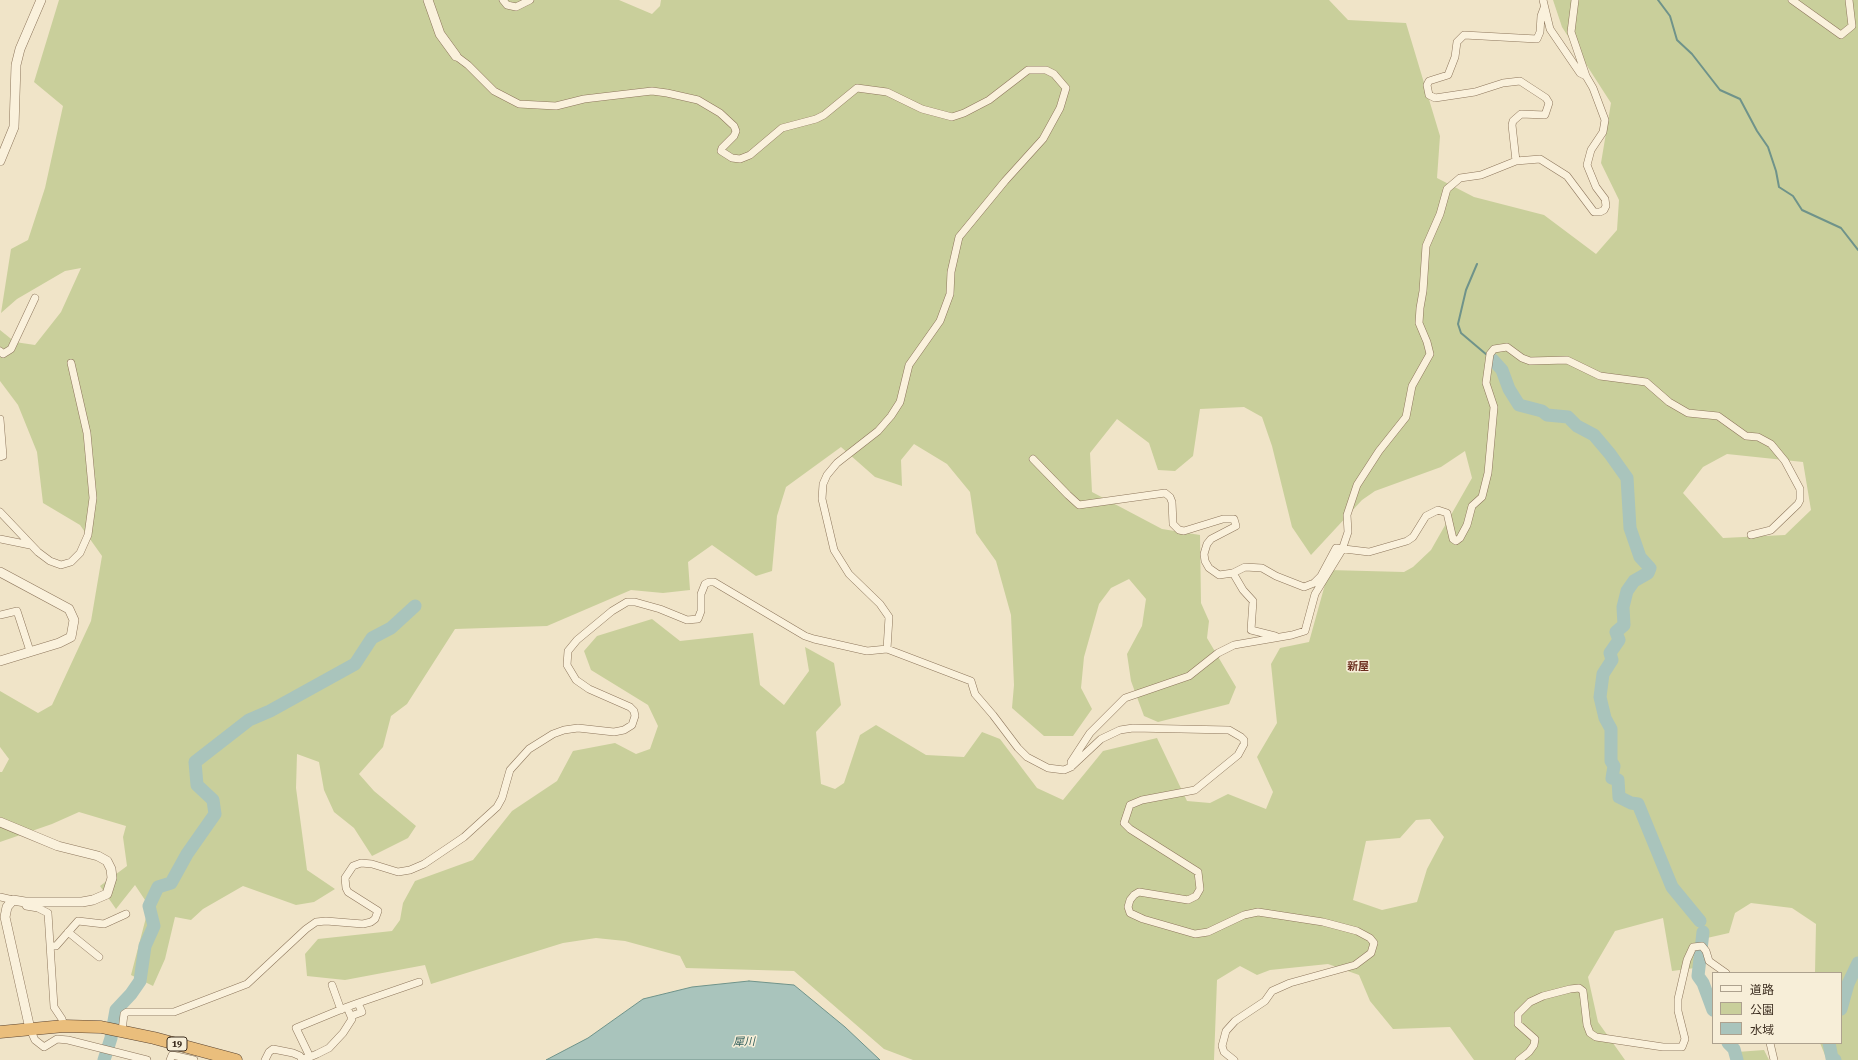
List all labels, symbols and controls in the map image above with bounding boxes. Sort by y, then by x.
district label: 新屋 [1347,660,1369,674]
legend [1712,972,1842,1044]
text: 道路 [1750,983,1774,997]
text: 公園 [1750,1003,1774,1017]
text: 水域 [1750,1023,1774,1037]
water label: 犀川 [733,1035,755,1049]
road number: 19 [167,1037,187,1051]

